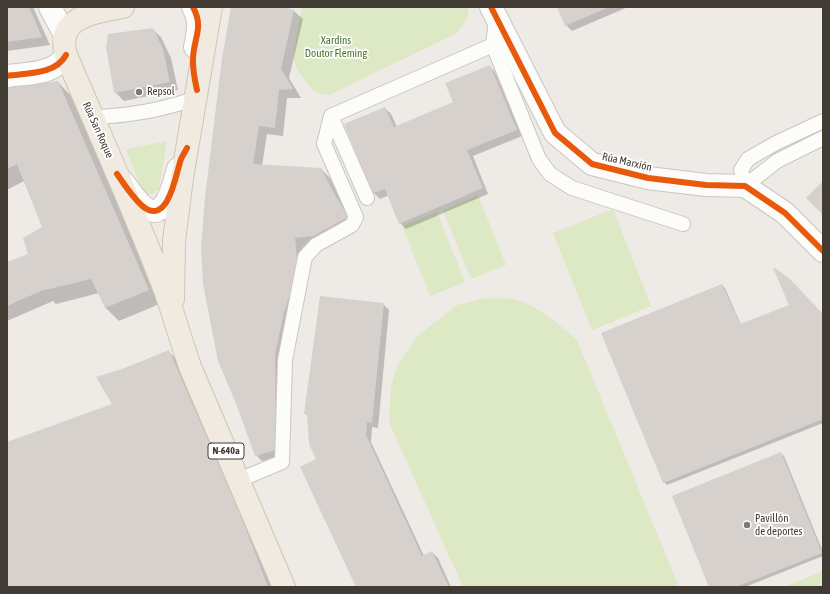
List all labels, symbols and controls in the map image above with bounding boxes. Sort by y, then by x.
park label: Xardíns Doutor Fleming [305,34,367,60]
place label: Repsol [147,85,175,99]
marker: Repsol [134,87,144,97]
street label: Rúa San Roque [80,100,116,160]
street label: Rúa Marxión [601,150,653,174]
road number: N-640a [208,443,244,459]
place label: Pavillón de deportes [755,512,802,538]
marker: Pavillón de deportes [742,520,752,530]

